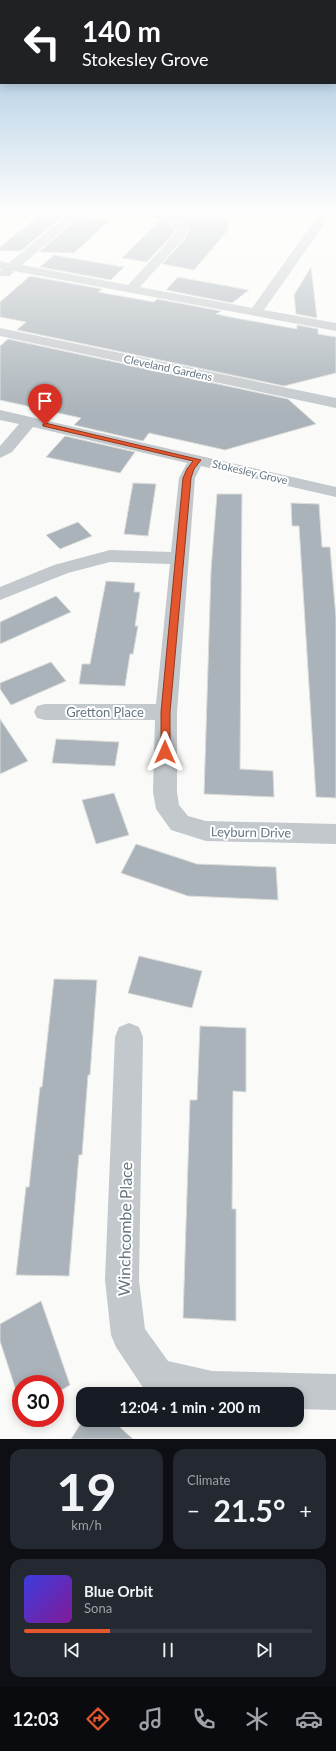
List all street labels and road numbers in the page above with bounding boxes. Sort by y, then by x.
street label: Cleveland Gardens [123,352,214,383]
street label: Stokesley Grove [211,456,289,487]
street label: Gretton Place [66,704,144,720]
street label: Leyburn Drive [211,823,291,841]
street label: Winchcombe Place [114,1162,135,1296]

